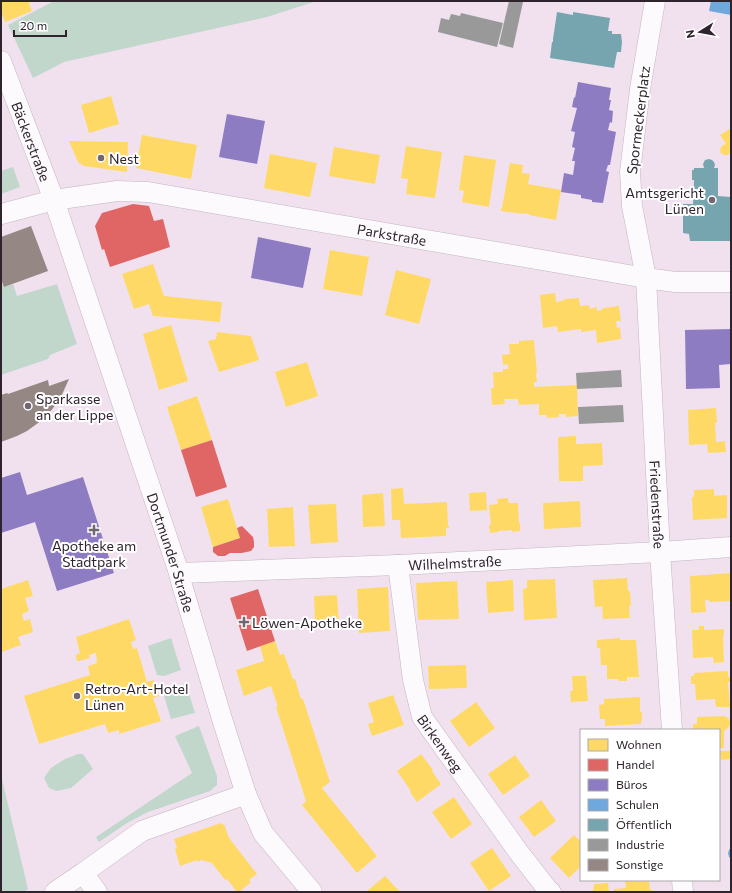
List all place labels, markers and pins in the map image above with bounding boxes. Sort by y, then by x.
place label: Nest [109,150,139,167]
marker: Nest [96,153,106,163]
place label: Amtsgericht Lünen [625,184,704,217]
marker: Amtsgericht Lünen [707,195,717,205]
place label: Sparkasse an der Lippe [36,390,113,423]
marker: Sparkasse an der Lippe [23,401,33,411]
marker: Apotheke am Stadtpark [89,525,99,535]
place label: Apotheke am Stadtpark [52,537,136,570]
place label: Löwen-Apotheke [252,614,362,631]
marker: Löwen-Apotheke [239,617,249,627]
place label: Retro-Art-Hotel Lünen [85,680,189,713]
marker: Retro-Art-Hotel Lünen [72,691,82,701]

